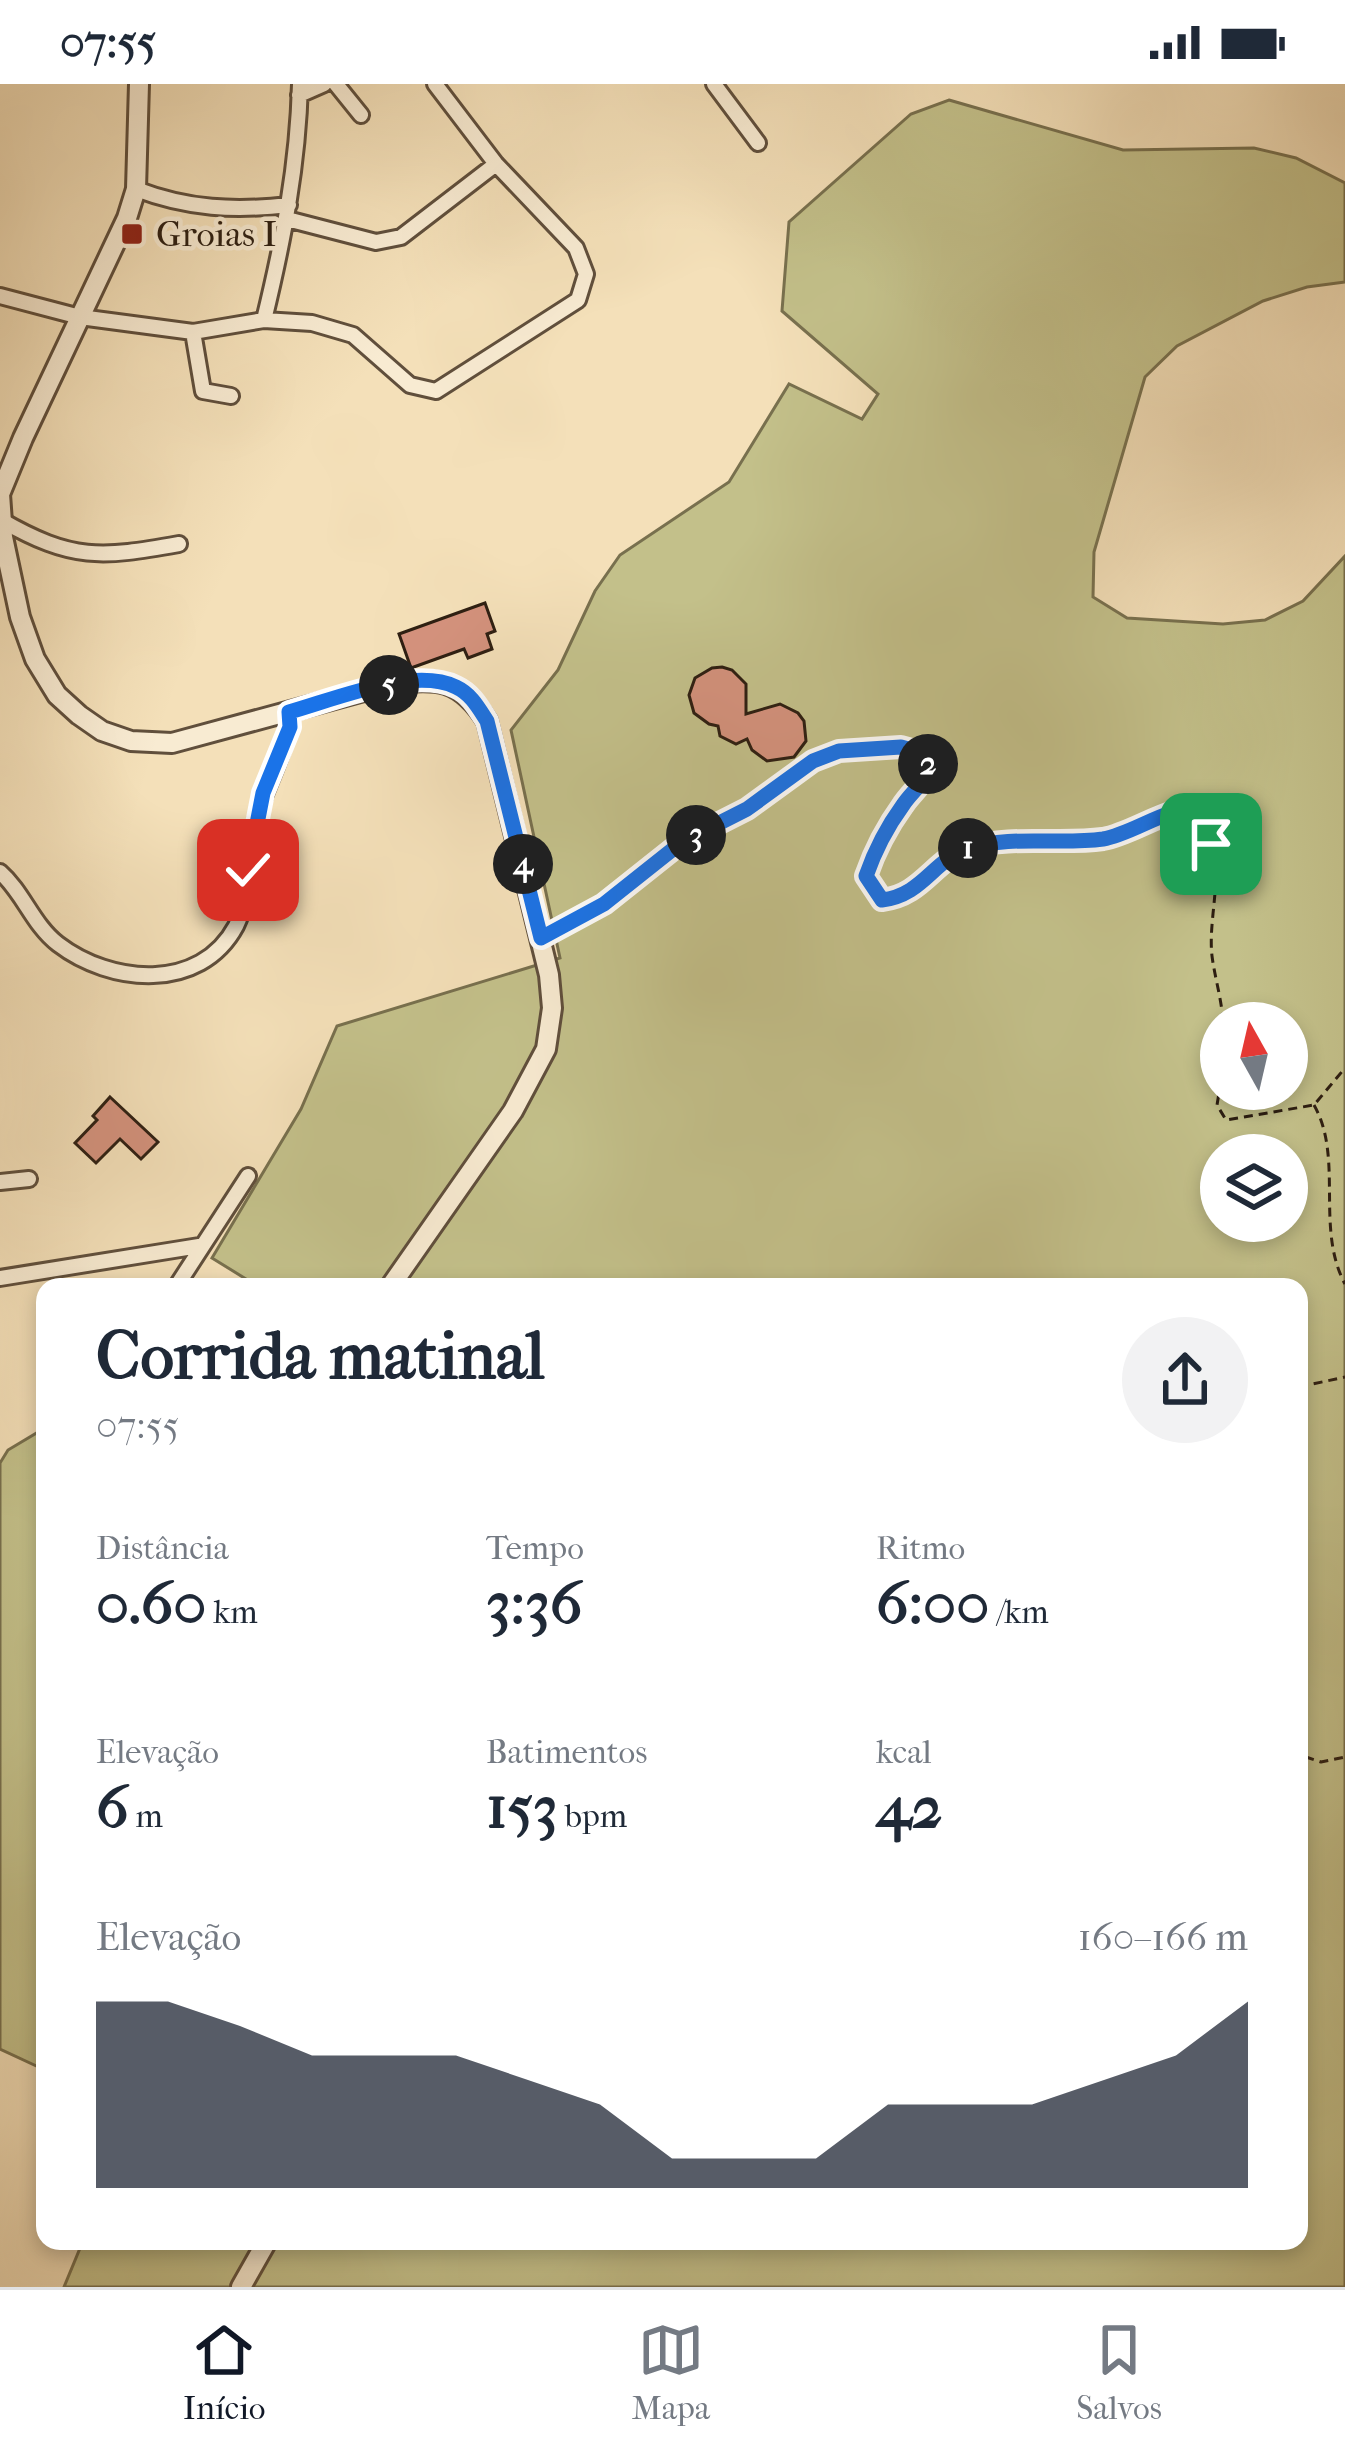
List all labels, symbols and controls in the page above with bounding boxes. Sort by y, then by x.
text: 07:55 [60,16,156,69]
place label: Groias I [156,213,277,255]
marker: Groias I [119,221,145,247]
pin: 5 [359,655,419,715]
text: 5 [382,665,396,704]
pin: 2 [898,734,958,794]
text: 2 [920,744,936,783]
pin [1160,793,1262,895]
pin: 3 [666,805,726,865]
icon: arrive [1178,811,1244,877]
text: 3 [689,815,703,854]
pin: 1 [938,818,998,878]
pin [197,819,299,921]
text: 1 [962,828,974,867]
pin: 4 [493,834,553,894]
icon: check [215,837,281,903]
text: 4 [513,844,533,883]
north arrow [1200,1002,1308,1110]
map controls [1200,1002,1308,1242]
button: layers [1200,1134,1308,1242]
button: share [1122,1317,1248,1443]
text: Corrida matinal [96,1318,545,1395]
text: 07:55 [96,1402,179,1448]
text: Distância [96,1529,229,1568]
text: Tempo [486,1529,584,1568]
text: Ritmo [876,1529,965,1568]
text: 0.60 [96,1568,206,1639]
text: 3:36 [486,1568,582,1639]
text: 6:00 [876,1568,989,1639]
text: km [206,1593,258,1632]
text: /km [989,1593,1049,1632]
text: Elevação [96,1733,219,1772]
text: Batimentos [486,1733,648,1772]
text: kcal [876,1733,932,1772]
text: 6 [96,1772,129,1843]
text: 153 [486,1772,558,1843]
text: 42 [876,1772,942,1843]
text: m [129,1797,163,1836]
text: bpm [558,1797,627,1836]
text: Elevação [96,1914,241,1960]
text: 160–166 m [1078,1914,1248,1960]
tab: Início [183,2317,265,2428]
tab: Mapa [631,2317,710,2428]
tab: Salvos [1076,2317,1162,2428]

